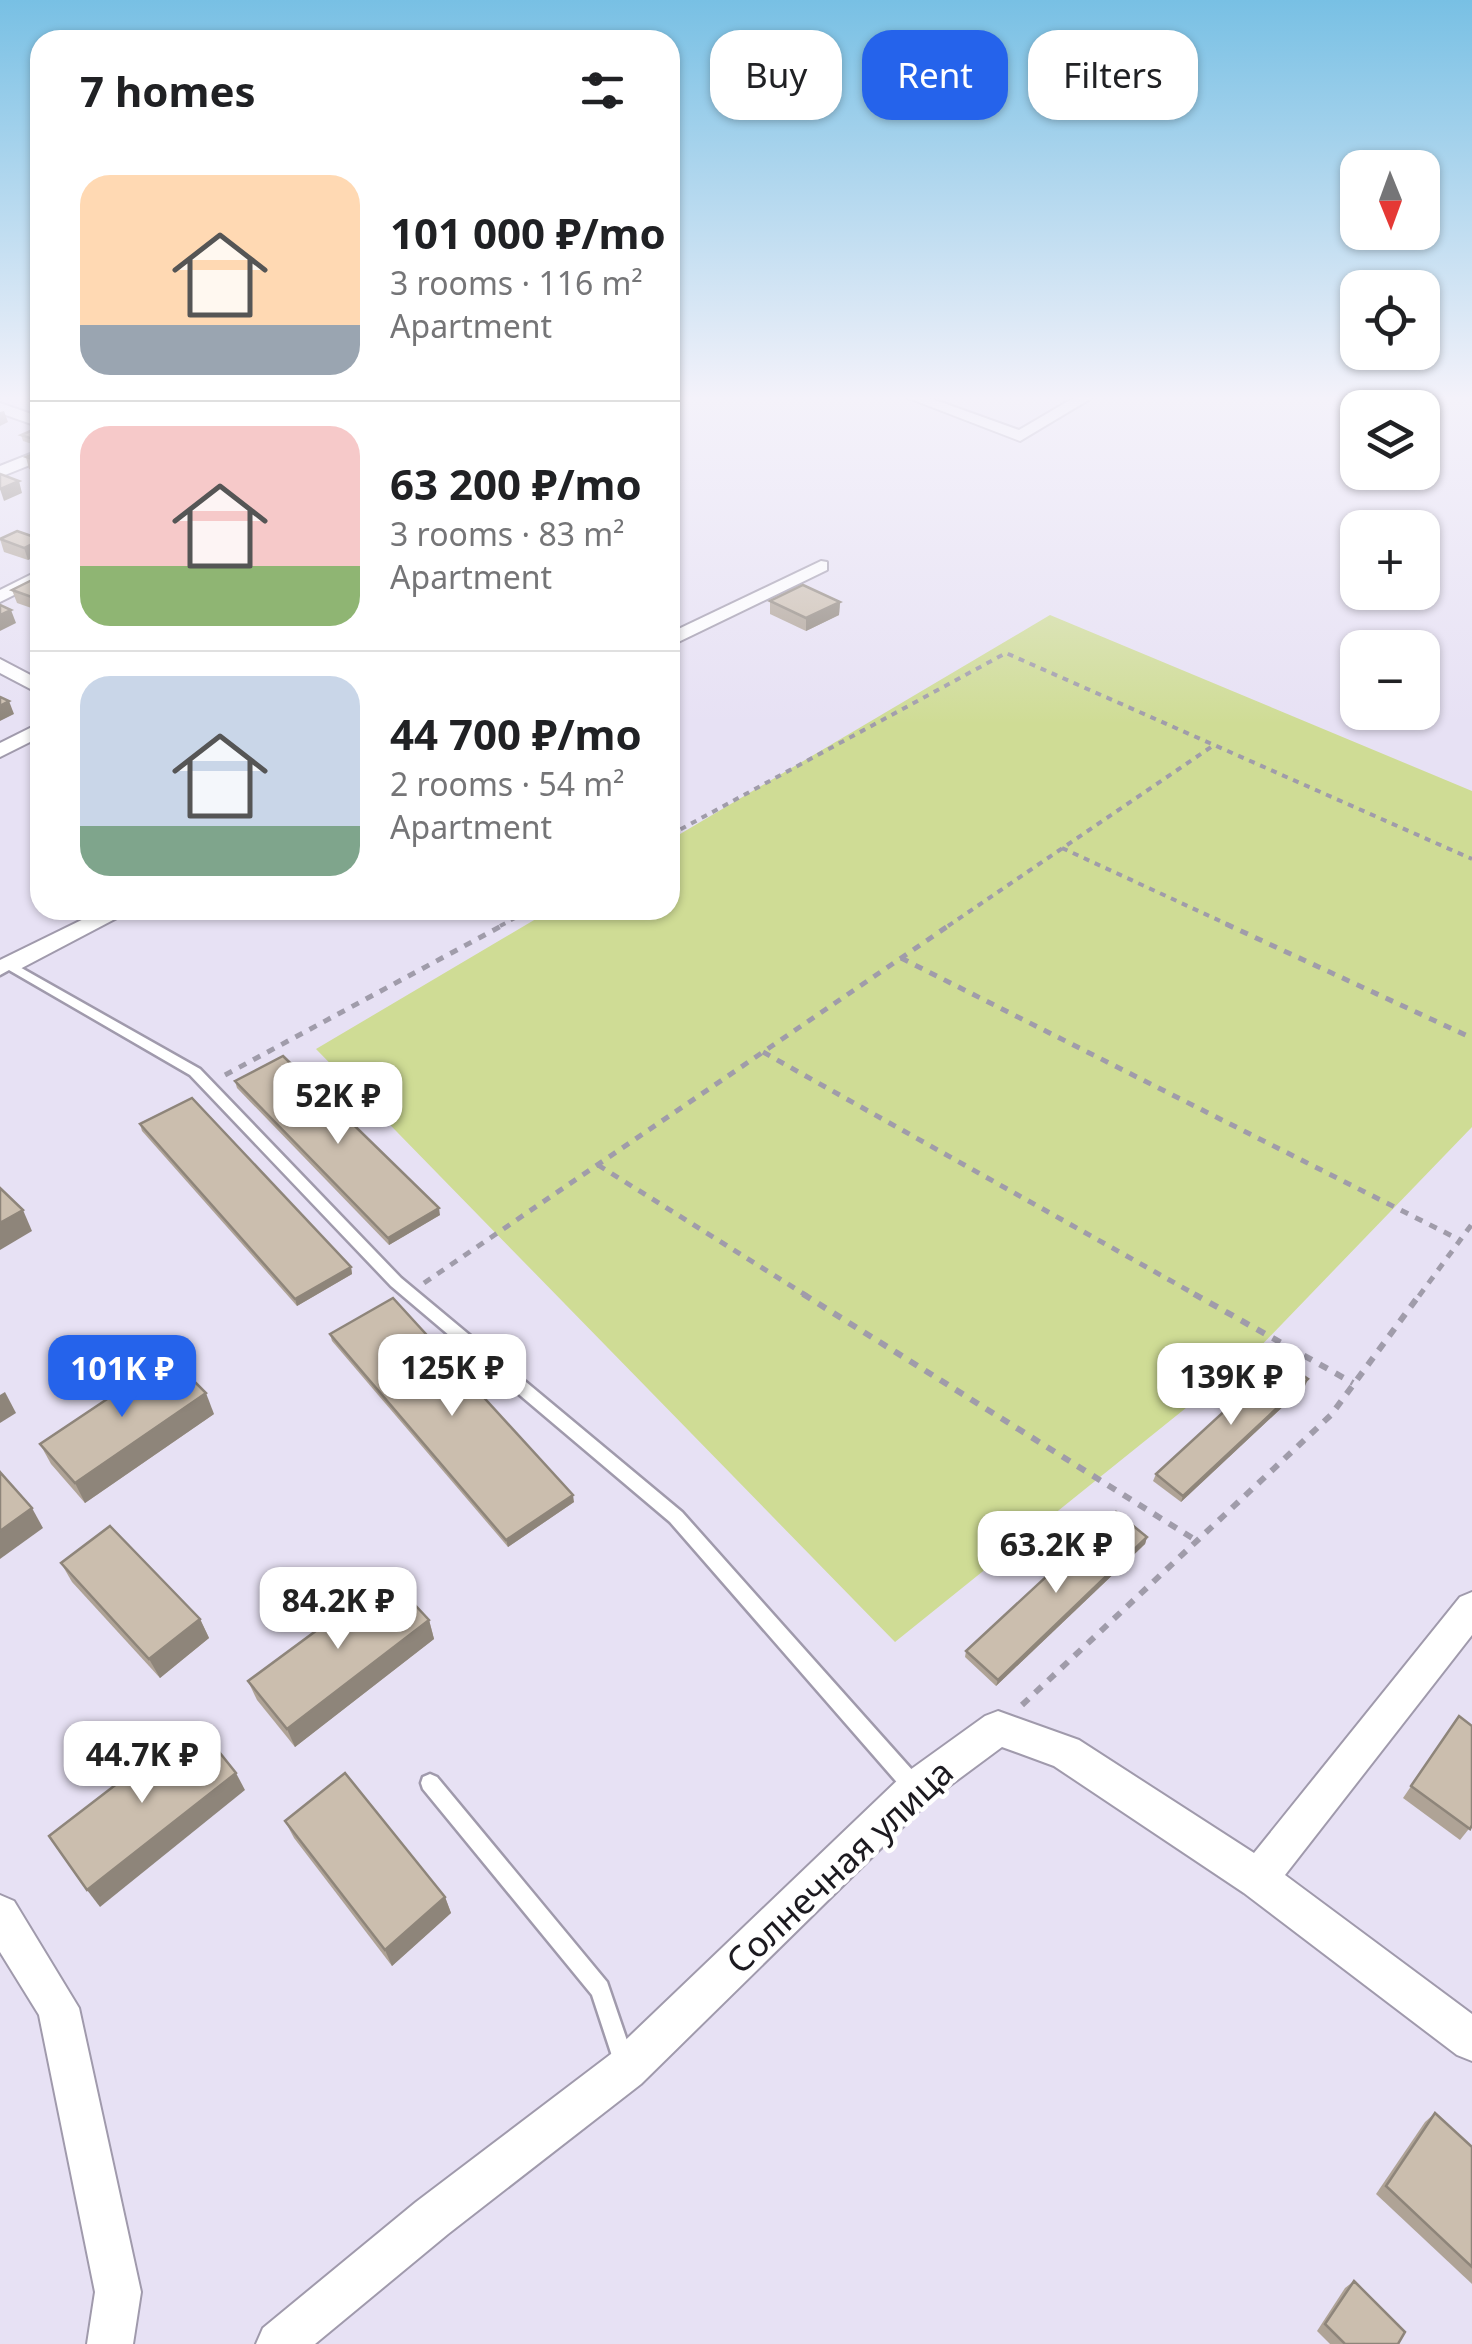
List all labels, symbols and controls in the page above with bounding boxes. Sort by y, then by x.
chip: Buy [710,30,842,120]
chip: Rent [862,30,1008,120]
chip: Filters [1028,30,1198,120]
text: 7 homes [80,62,256,119]
icon: filters [575,63,630,118]
north arrow [1340,150,1440,250]
map controls [1340,150,1440,730]
text: 101 000 ₽/mo [390,204,666,261]
icon: home [160,215,280,335]
text: 3 rooms · 116 m² [390,261,643,304]
button: locate [1340,270,1440,370]
text: Apartment [390,304,552,347]
button: layers [1340,390,1440,490]
text: 63 200 ₽/mo [390,455,642,512]
icon: home [160,466,280,586]
button: + [1340,510,1440,610]
text: 3 rooms · 83 m² [390,512,624,555]
text: Apartment [390,555,552,598]
button: − [1340,630,1440,730]
text: 44 700 ₽/mo [390,705,642,762]
icon: home [160,716,280,836]
text: 2 rooms · 54 m² [390,762,624,805]
text: Apartment [390,805,552,848]
pin: 52K ₽ [268,1062,408,1147]
text: 52K ₽ [295,1073,381,1116]
pin: 125K ₽ [371,1334,533,1419]
pin: 101K ₽ [41,1335,203,1420]
pin: 139K ₽ [1150,1343,1312,1428]
text: 125K ₽ [400,1345,504,1388]
text: 101K ₽ [70,1346,174,1389]
text: 139K ₽ [1179,1354,1283,1397]
pin: 63.2K ₽ [964,1511,1148,1596]
text: 63.2K ₽ [1000,1522,1112,1565]
pin: 84.2K ₽ [246,1567,430,1652]
text: 84.2K ₽ [282,1578,394,1621]
pin: 44.7K ₽ [50,1721,234,1806]
text: 44.7K ₽ [86,1732,198,1775]
street label: Солнечная улица [715,1748,963,1983]

